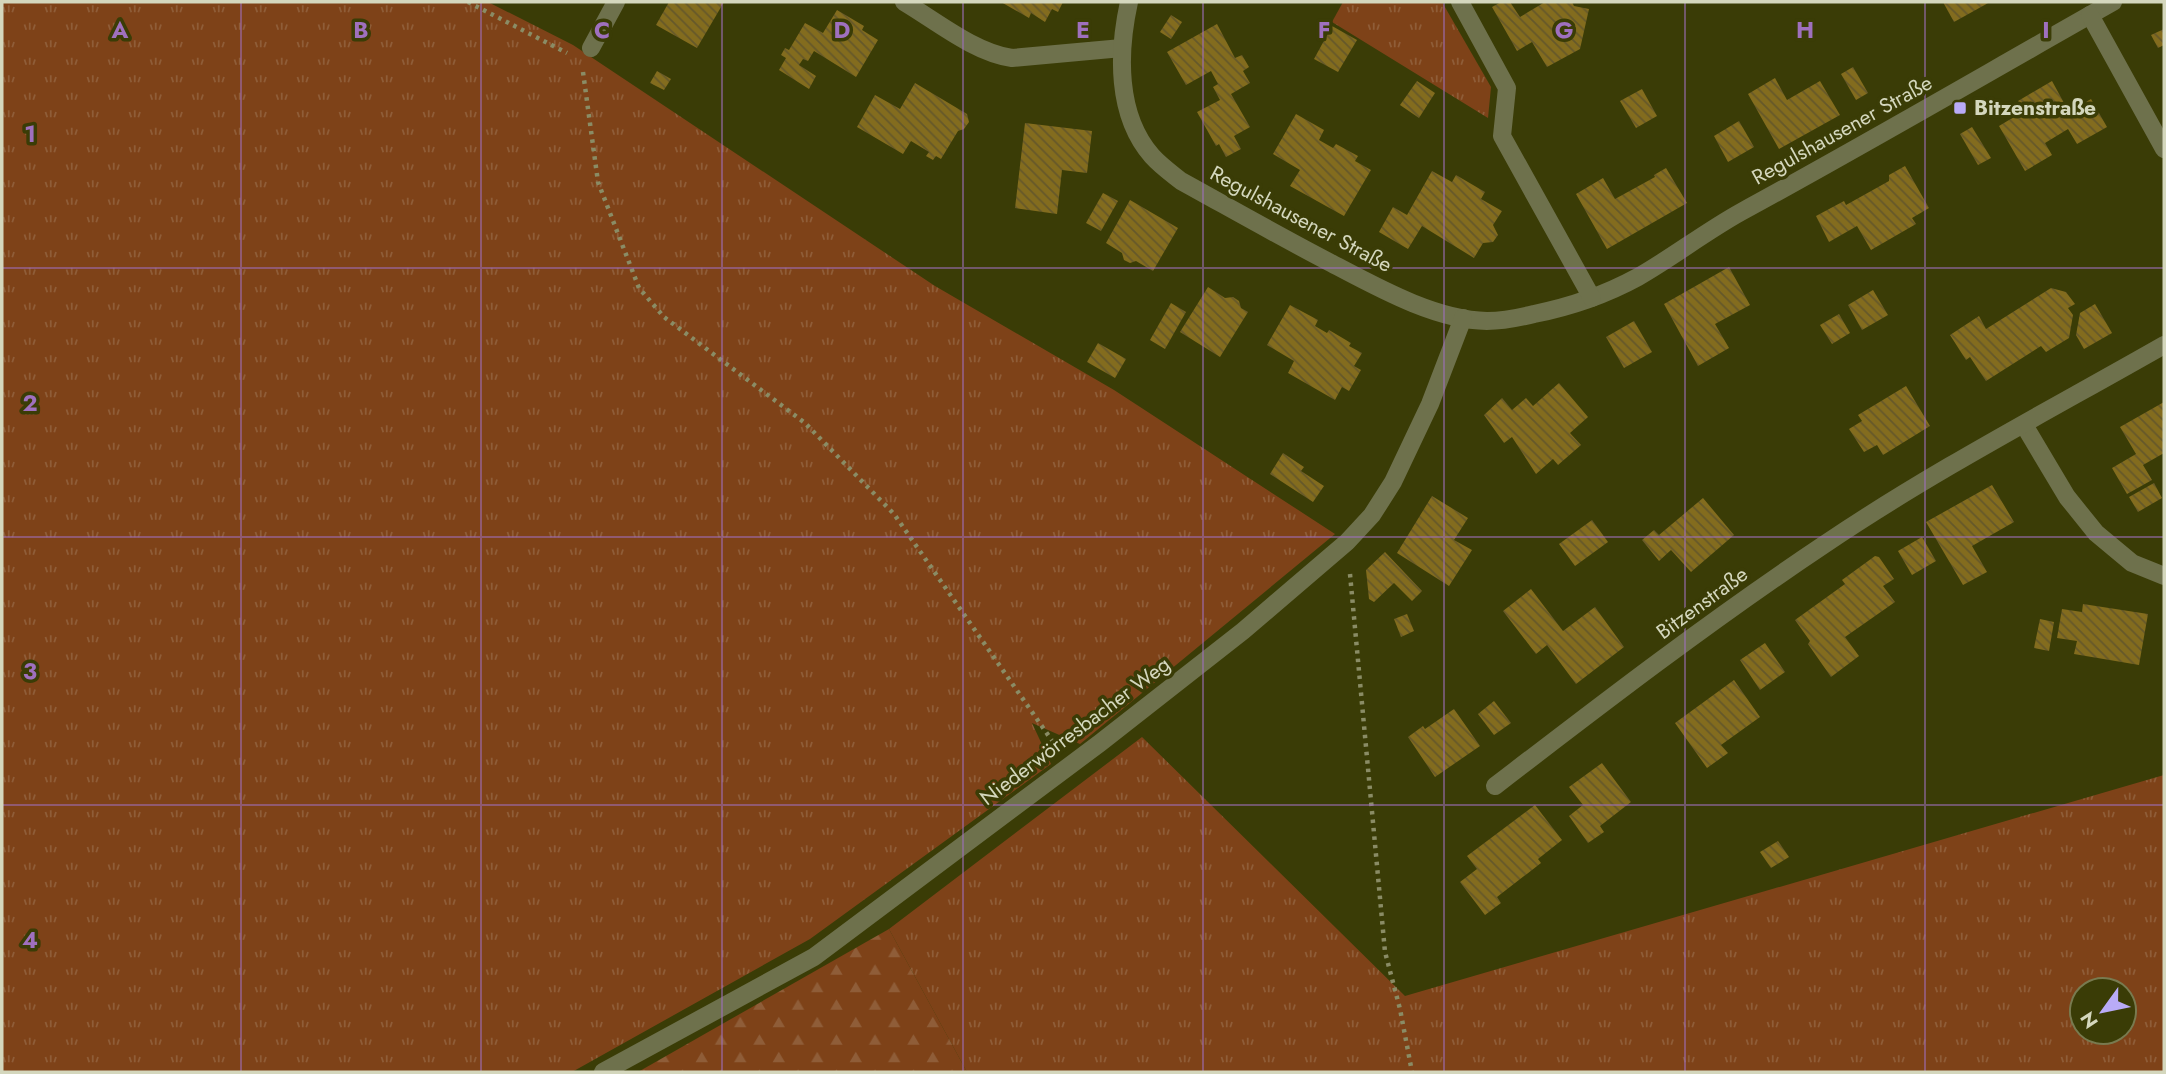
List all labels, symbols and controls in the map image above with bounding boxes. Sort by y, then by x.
text: A [111,13,129,47]
text: B [353,13,369,47]
text: C [594,13,610,47]
text: D [834,13,851,47]
text: E [1076,13,1090,47]
text: F [1318,13,1330,47]
text: G [1555,13,1573,47]
text: H [1796,13,1814,47]
text: I [2042,13,2050,47]
street label: Regulshausener Straße [1746,68,1938,192]
place label: Bitzenstraße [1974,93,2096,123]
marker: Bitzenstraße [1952,100,1968,116]
text: 1 [24,117,36,151]
street label: Regulshausener Straße [1205,158,1397,280]
text: 2 [22,386,38,420]
street label: Bitzenstraße [1650,559,1754,647]
street label: Niederwörresbacher Weg [974,649,1176,813]
text: 3 [23,654,37,688]
text: 4 [22,923,38,957]
north arrow [2068,976,2138,1046]
text: N [2074,1006,2105,1034]

